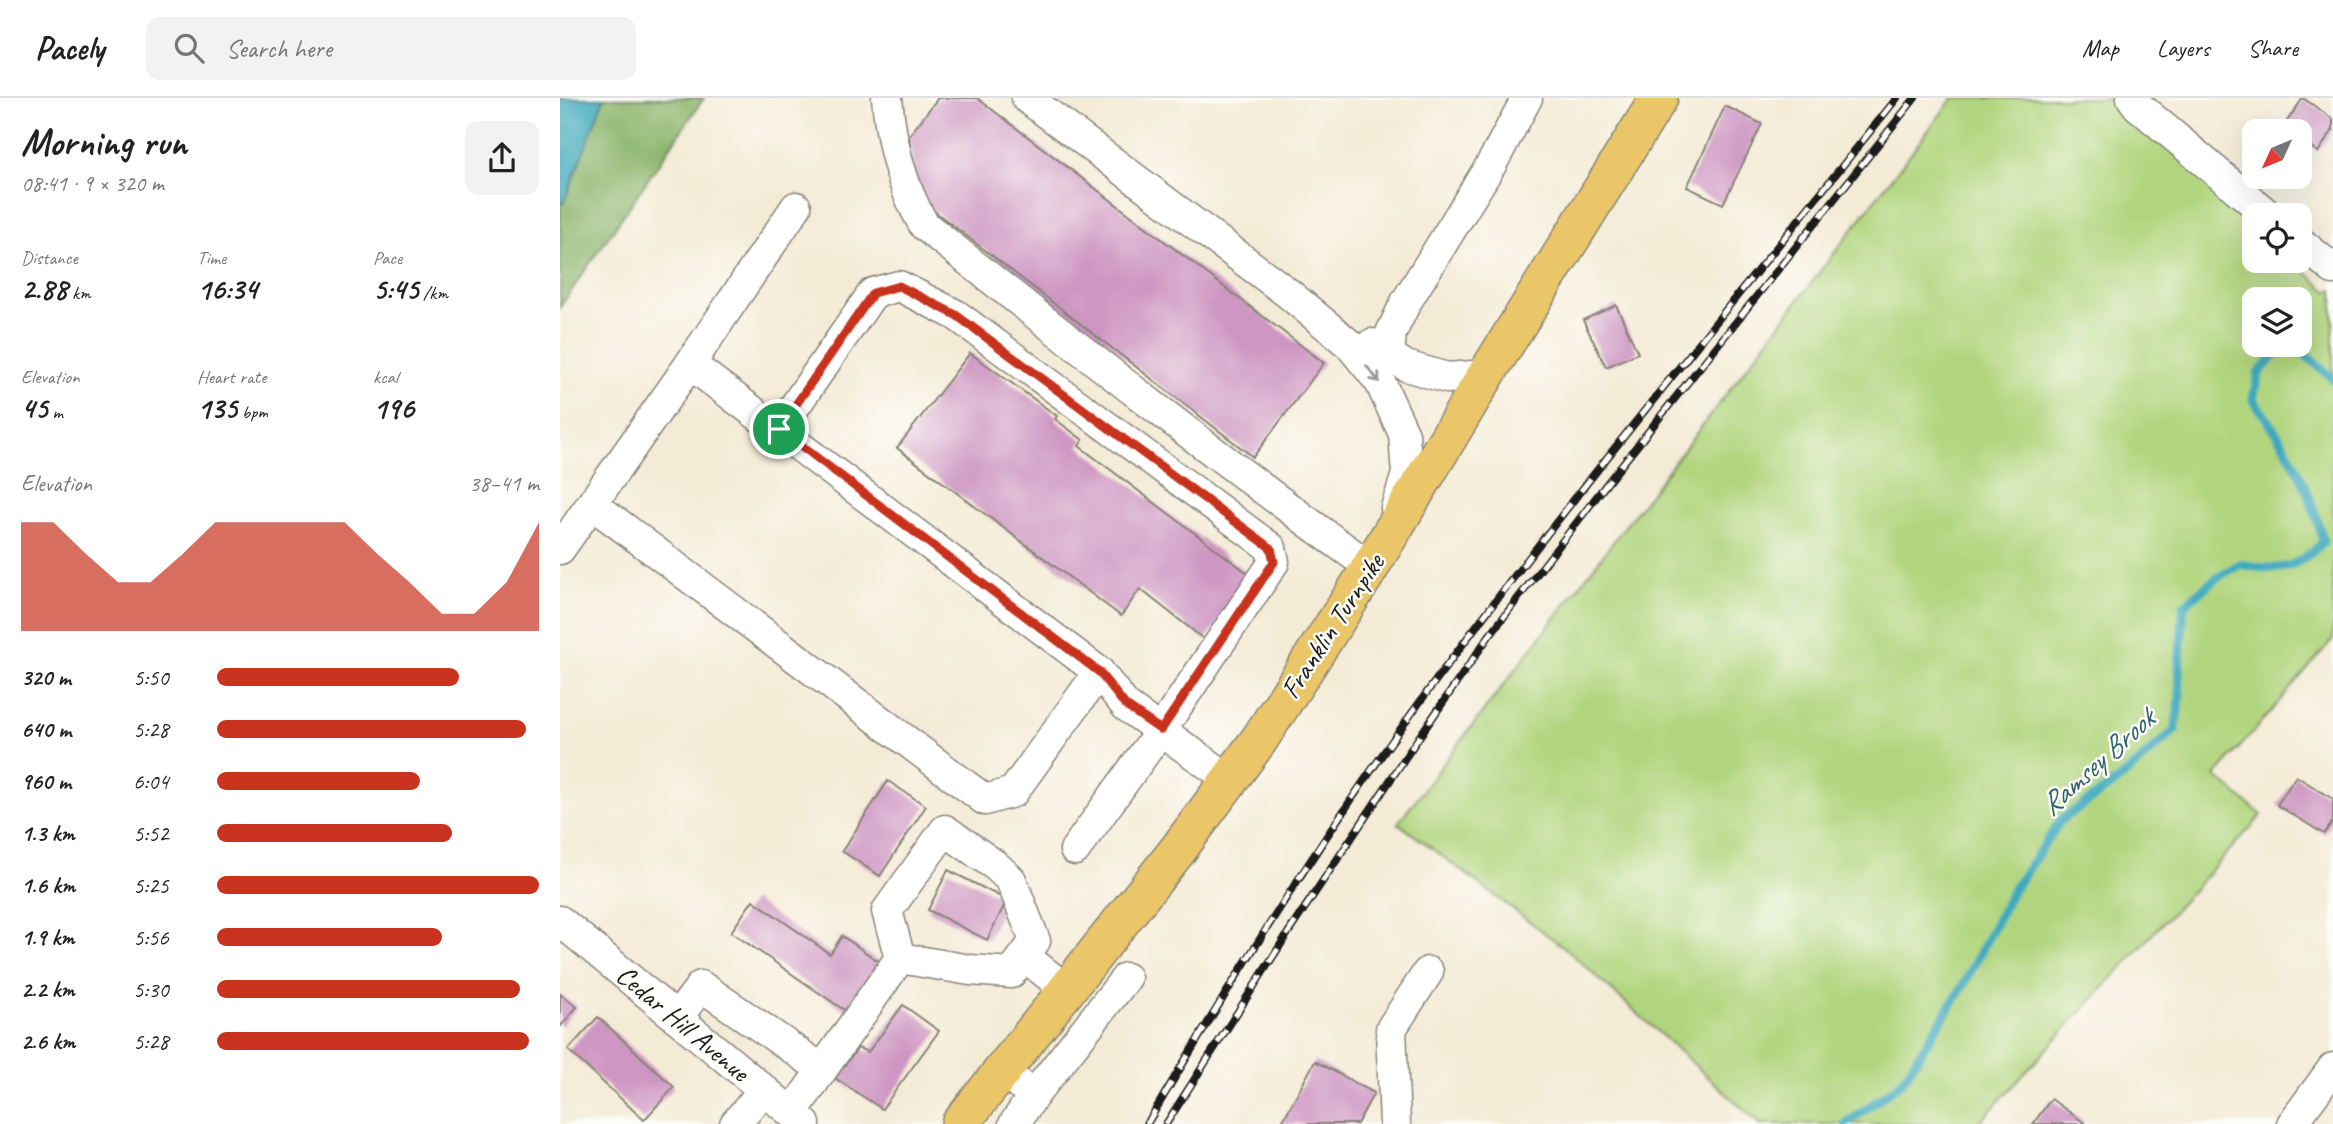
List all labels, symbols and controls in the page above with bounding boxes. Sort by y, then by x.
search box [146,17,636,80]
text: Pacely [35,27,104,69]
icon: search [170,29,208,67]
text: Search here [226,32,332,65]
text: Map [2082,33,2119,63]
text: Layers [2157,33,2210,63]
text: Share [2248,33,2298,63]
text: Morning run [21,119,187,166]
north arrow [2242,119,2312,189]
map controls [2242,119,2312,357]
button: share [465,121,539,195]
text: 08:41 · 9 × 320 m [21,169,164,198]
button: locate [2242,203,2312,273]
text: Distance [21,246,78,270]
text: Time [197,246,226,270]
text: Pace [373,246,402,270]
text: 2.88 [21,270,67,308]
text: 16:34 [197,270,258,308]
text: 5:45 [373,270,418,308]
text: km [67,281,91,305]
text: /km [418,281,448,305]
button: layers [2242,287,2312,357]
text: Elevation [21,365,79,389]
text: Heart rate [197,365,266,389]
text: kcal [373,365,398,389]
one-way arrow [1366,365,1381,383]
text: 45 [21,389,48,427]
text: 135 [197,389,237,427]
text: 196 [373,389,414,427]
pin [749,399,809,459]
text: m [48,400,63,424]
text: bpm [237,400,268,424]
icon: arrive [760,410,798,448]
text: Elevation [21,469,92,498]
text: 38–41 m [469,469,539,498]
street label: Franklin Turnpike [1272,545,1393,705]
text: 320 m [21,663,71,692]
text: 5:50 [133,663,169,692]
water label: Ramsey Brook [2032,697,2166,824]
text: 640 m [21,715,71,744]
text: 5:28 [133,715,169,744]
text: 960 m [21,767,71,796]
text: 6:04 [133,767,169,796]
text: 1.3 km [21,819,75,848]
text: 5:52 [133,819,169,848]
text: 1.6 km [21,871,75,900]
text: 5:25 [133,871,169,900]
text: 1.9 km [21,923,74,952]
text: 5:56 [133,923,169,952]
street label: Cedar Hill Avenue [609,957,758,1090]
text: 2.2 km [21,975,75,1004]
text: 5:30 [133,975,169,1004]
text: 2.6 km [21,1027,75,1056]
text: 5:28 [133,1027,169,1056]

